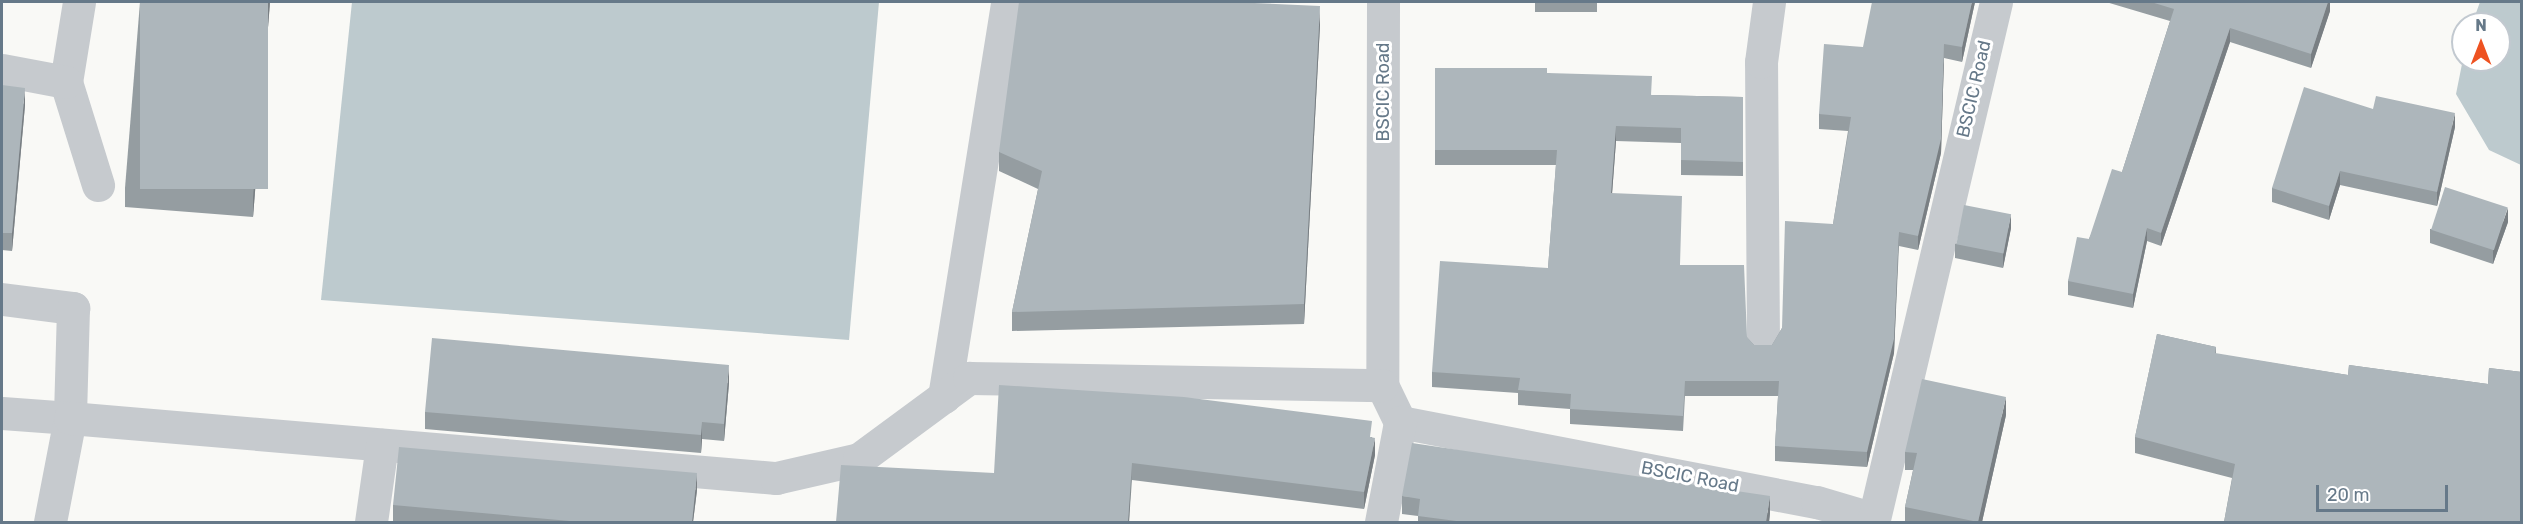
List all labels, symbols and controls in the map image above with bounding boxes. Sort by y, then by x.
north arrow [2451,12,2511,72]
text: N [2475,16,2487,35]
street label: BSCIC Road [1952,38,1996,140]
street label: BSCIC Road [1372,42,1394,142]
street label: BSCIC Road [1639,457,1741,497]
scale bar [2319,473,2451,511]
text: 20 m [2327,484,2369,506]

